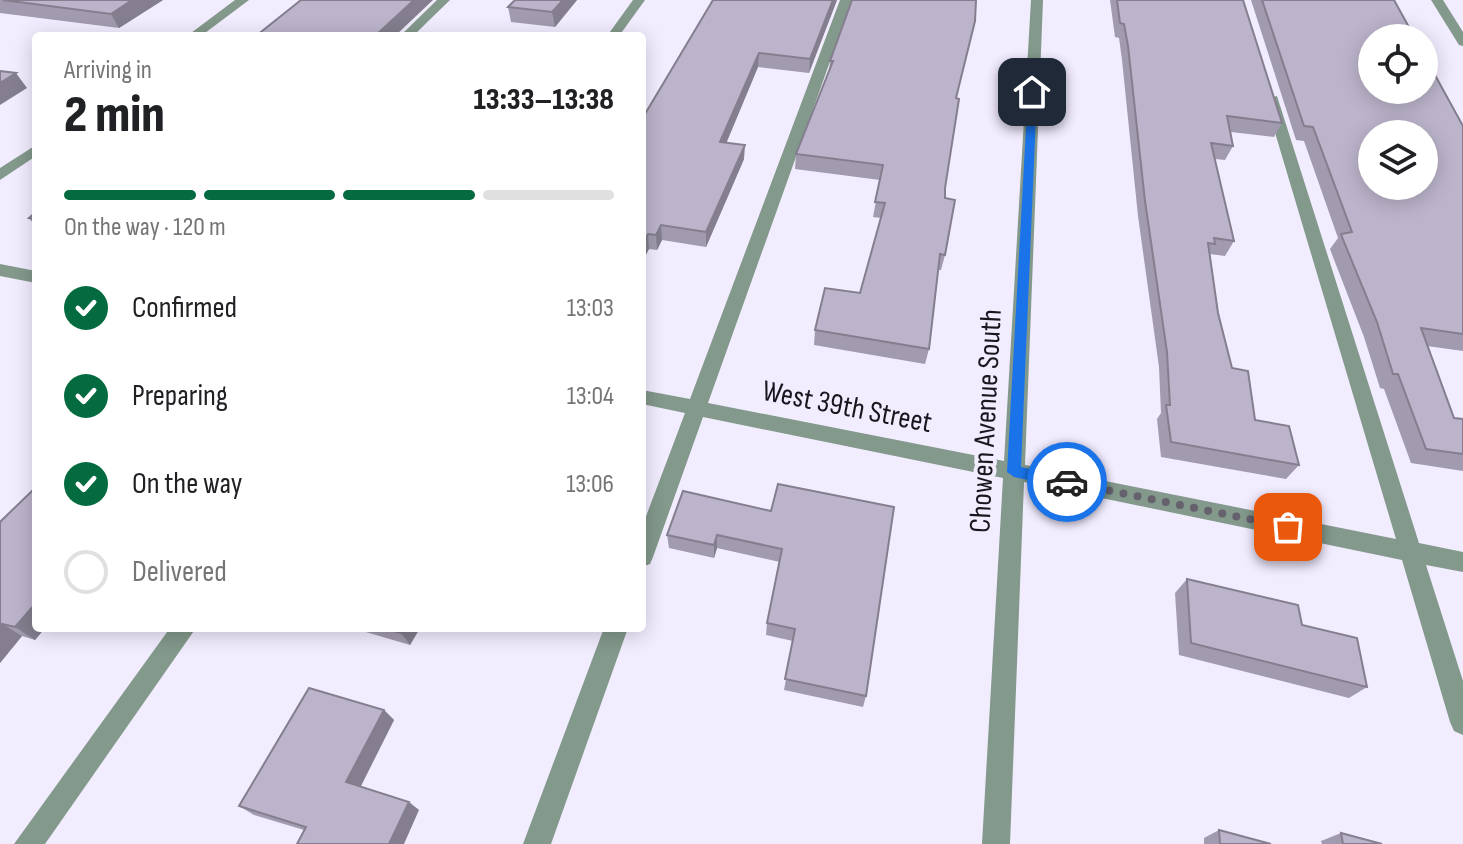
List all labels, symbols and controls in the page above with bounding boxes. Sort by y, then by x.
map controls [1358,24,1438,200]
button: locate [1358,24,1438,104]
text: Arriving in [64,55,152,86]
pin [998,58,1066,126]
icon: home [1010,70,1054,114]
text: 13:33–13:38 [474,82,614,118]
text: 2 min [64,84,165,147]
button: layers [1358,120,1438,200]
text: On the way · 120 m [64,212,226,243]
icon: check [64,286,108,330]
text: Confirmed [132,290,237,326]
text: 13:03 [567,293,614,324]
street label: Chowen Avenue South [962,308,1010,534]
street label: West 39th Street [759,373,935,441]
icon: check [64,374,108,418]
text: Preparing [132,378,228,414]
text: 13:04 [567,381,614,412]
courier [1027,442,1107,522]
icon: car [1045,460,1089,504]
icon: check [64,462,108,506]
text: On the way [132,466,242,502]
text: 13:06 [566,469,614,500]
pin [1254,493,1322,561]
icon: bag [1266,505,1310,549]
text: Delivered [132,554,227,590]

